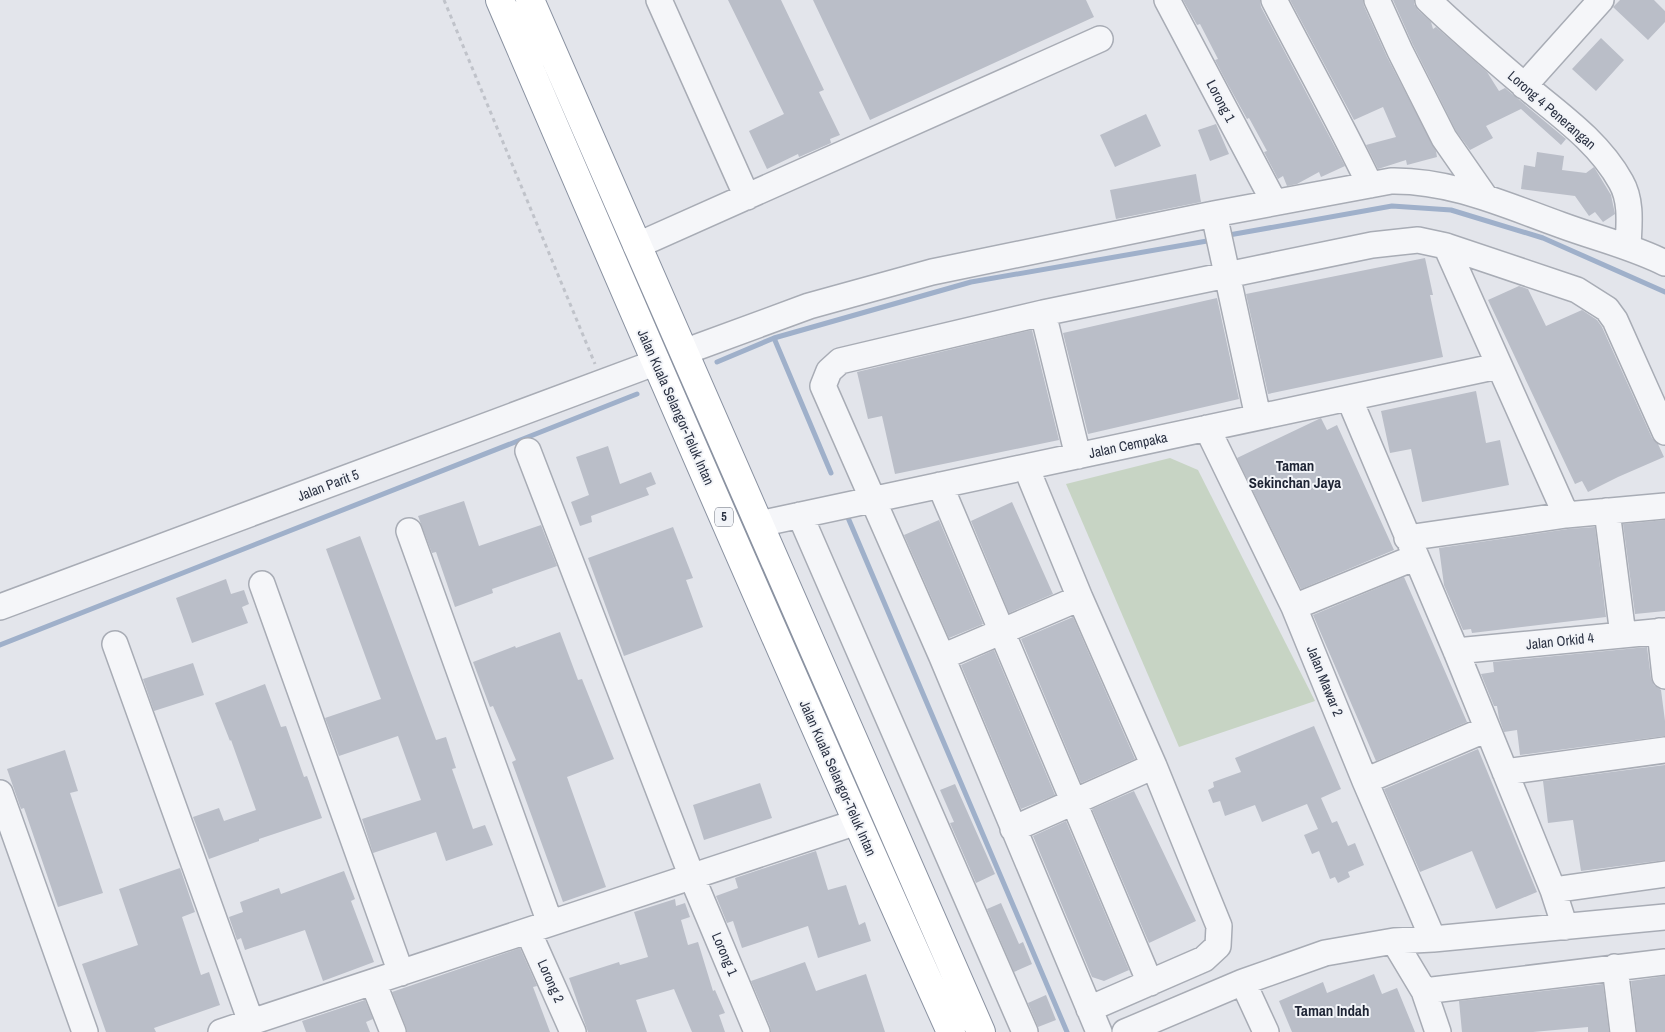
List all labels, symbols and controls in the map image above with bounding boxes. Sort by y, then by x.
street label: Lorong 4 Penerangan [1504,67,1600,153]
street label: Lorong 1 [1202,77,1240,126]
street label: Jalan Kuala Selangor-Teluk Intan [634,326,718,488]
street label: Jalan Cempaka [1087,428,1169,462]
district label: Taman Sekinchan Jaya [1249,455,1341,493]
street label: Jalan Parit 5 [295,465,361,505]
road number: 5 [715,508,733,526]
street label: Jalan Orkid 4 [1525,628,1596,654]
street label: Jalan Mawar 2 [1303,643,1347,719]
street label: Jalan Kuala Selangor-Teluk Intan [796,697,880,859]
street label: Lorong 1 [708,930,742,979]
street label: Lorong 2 [534,957,568,1005]
district label: Taman Indah [1295,1000,1369,1021]

